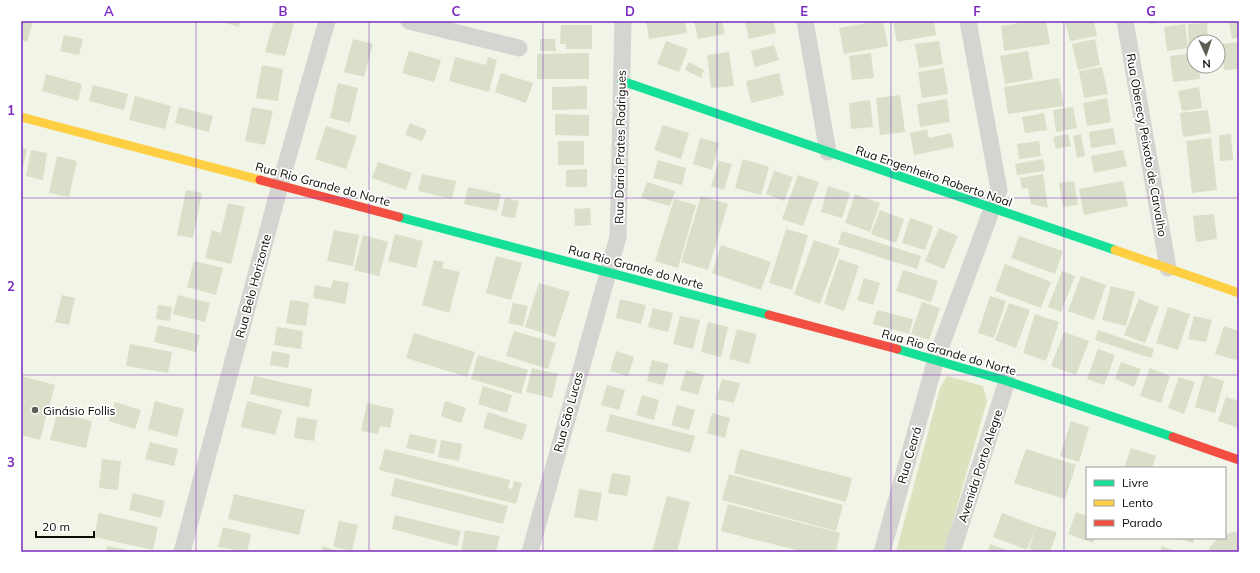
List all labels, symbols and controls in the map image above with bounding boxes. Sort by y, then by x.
text: A [104,3,114,19]
text: B [279,3,288,19]
text: C [452,3,461,19]
text: D [625,3,635,19]
text: E [800,3,808,19]
text: F [973,3,981,19]
text: G [1146,3,1156,19]
north arrow [1186,34,1226,74]
street label: Rua Oberecy Peixoto de Carvalho [1123,52,1171,238]
text: N [1202,57,1211,71]
street label: Rua Dario Prates Rodrigues [611,70,629,224]
text: 1 [7,102,15,118]
street label: Rua Engenheiro Roberto Noal [854,142,1014,210]
street label: Rua Rio Grande do Norte [254,159,392,209]
street label: Rua Belo Horizonte [232,232,274,340]
street label: Rua Rio Grande do Norte [567,242,705,292]
text: 2 [7,278,15,294]
street label: Rua Rio Grande do Norte [880,326,1018,378]
street label: Rua São Lucas [550,370,586,454]
place label: Ginásio Follis [43,403,116,418]
marker: Ginásio Follis [30,405,40,415]
street label: Avenida Porto Alegre [955,407,1005,525]
street label: Rua Ceará [894,425,924,485]
text: 3 [7,454,15,470]
legend [1086,467,1226,539]
text: Livre [1122,475,1149,490]
text: Lento [1122,495,1153,510]
scale bar [36,513,94,539]
text: Parado [1122,515,1162,530]
text: 20 m [42,519,70,534]

